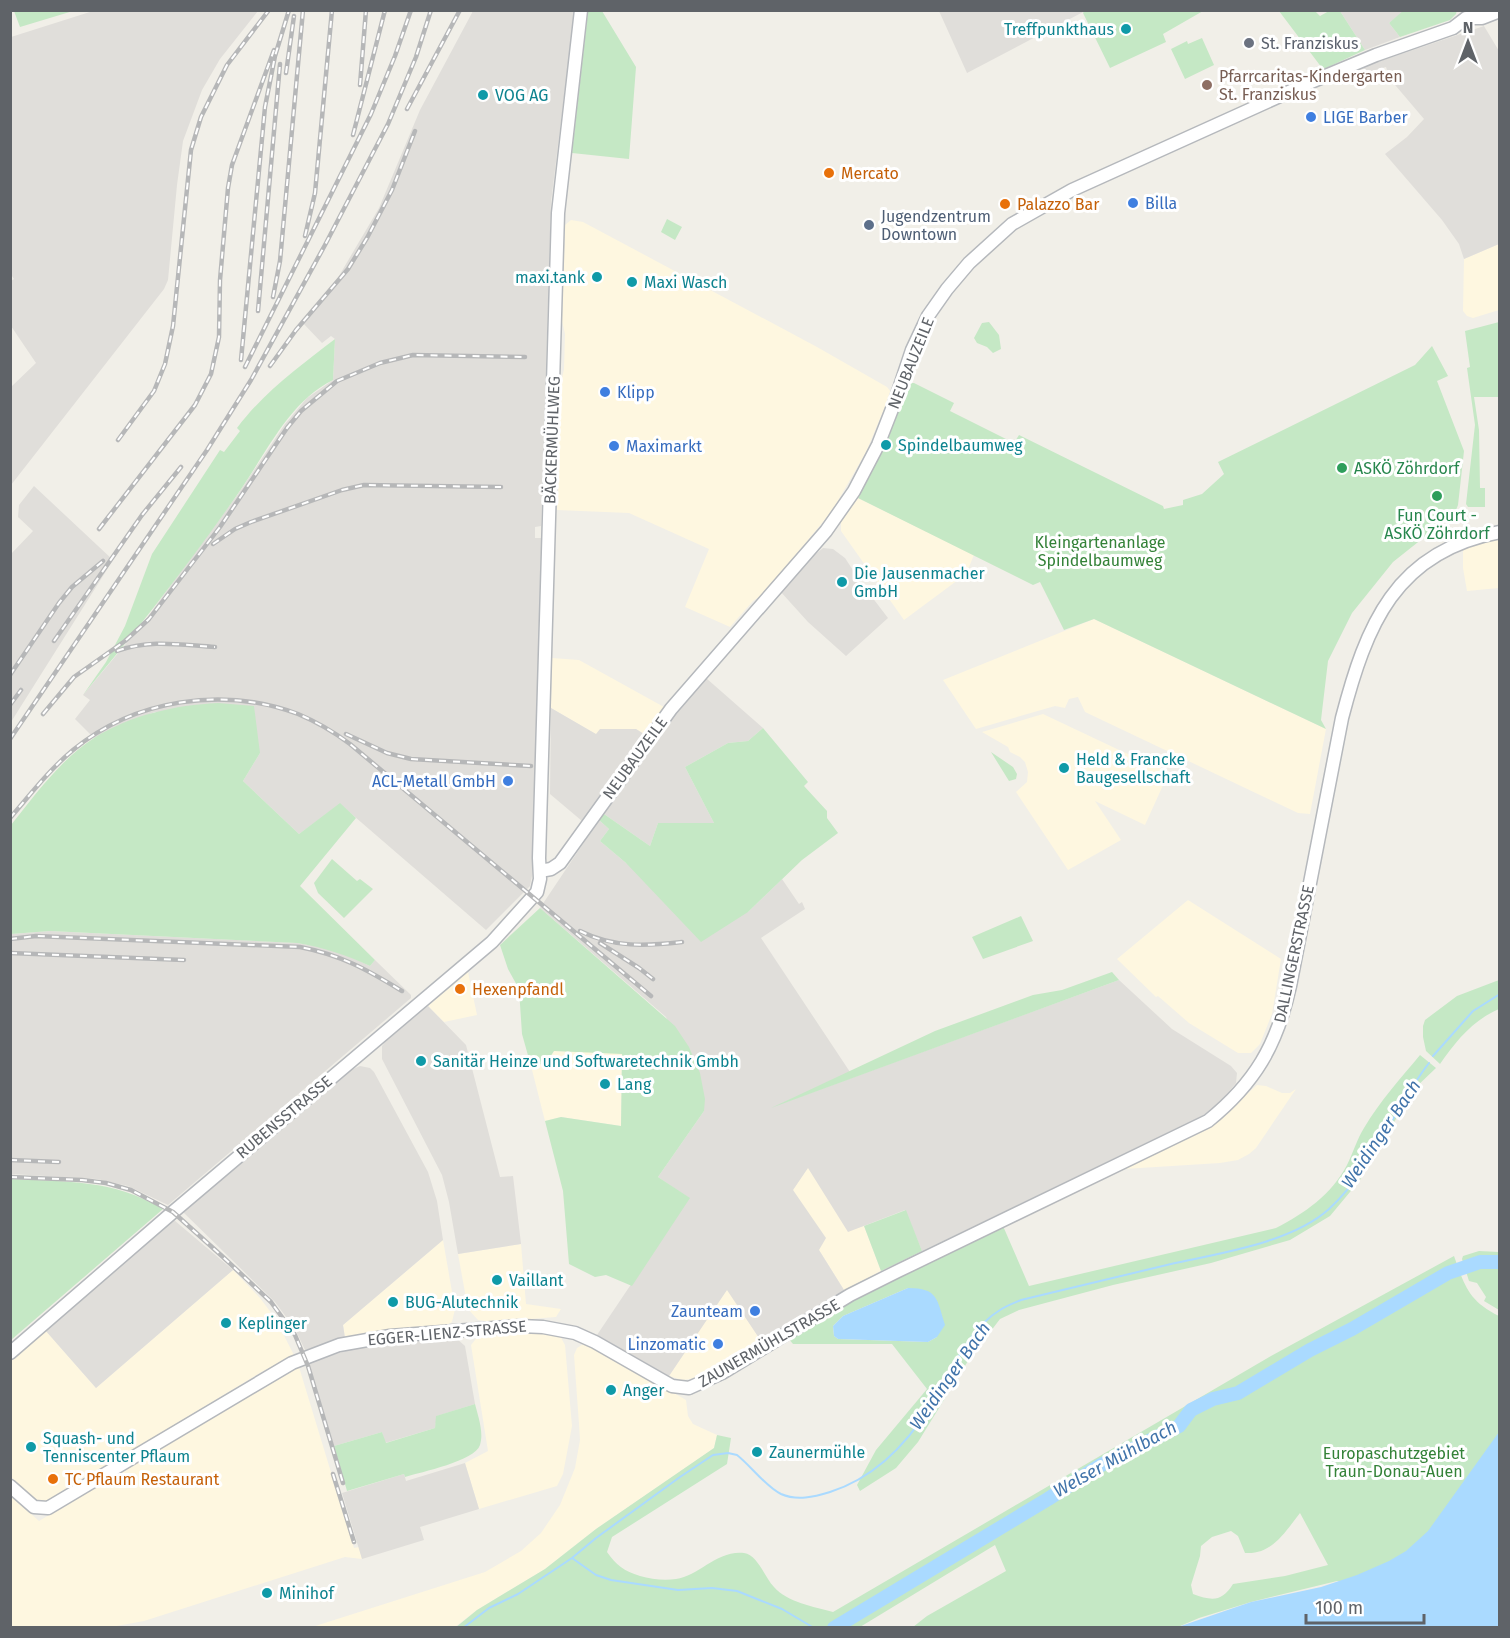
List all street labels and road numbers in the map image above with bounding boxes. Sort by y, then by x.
street label: NEUBAUZEILE [884,314,938,412]
street label: BÄCKERMÜHLWEG [540,376,564,504]
street label: NEUBAUZEILE [599,713,671,803]
street label: DALLINGERSTRASSE [1270,883,1318,1025]
street label: RUBENSSTRASSE [232,1071,336,1163]
street label: ZAUNERMÜHLSTRASSE [695,1295,843,1391]
street label: EGGER-LIENZ-STRASSE [367,1317,527,1349]

